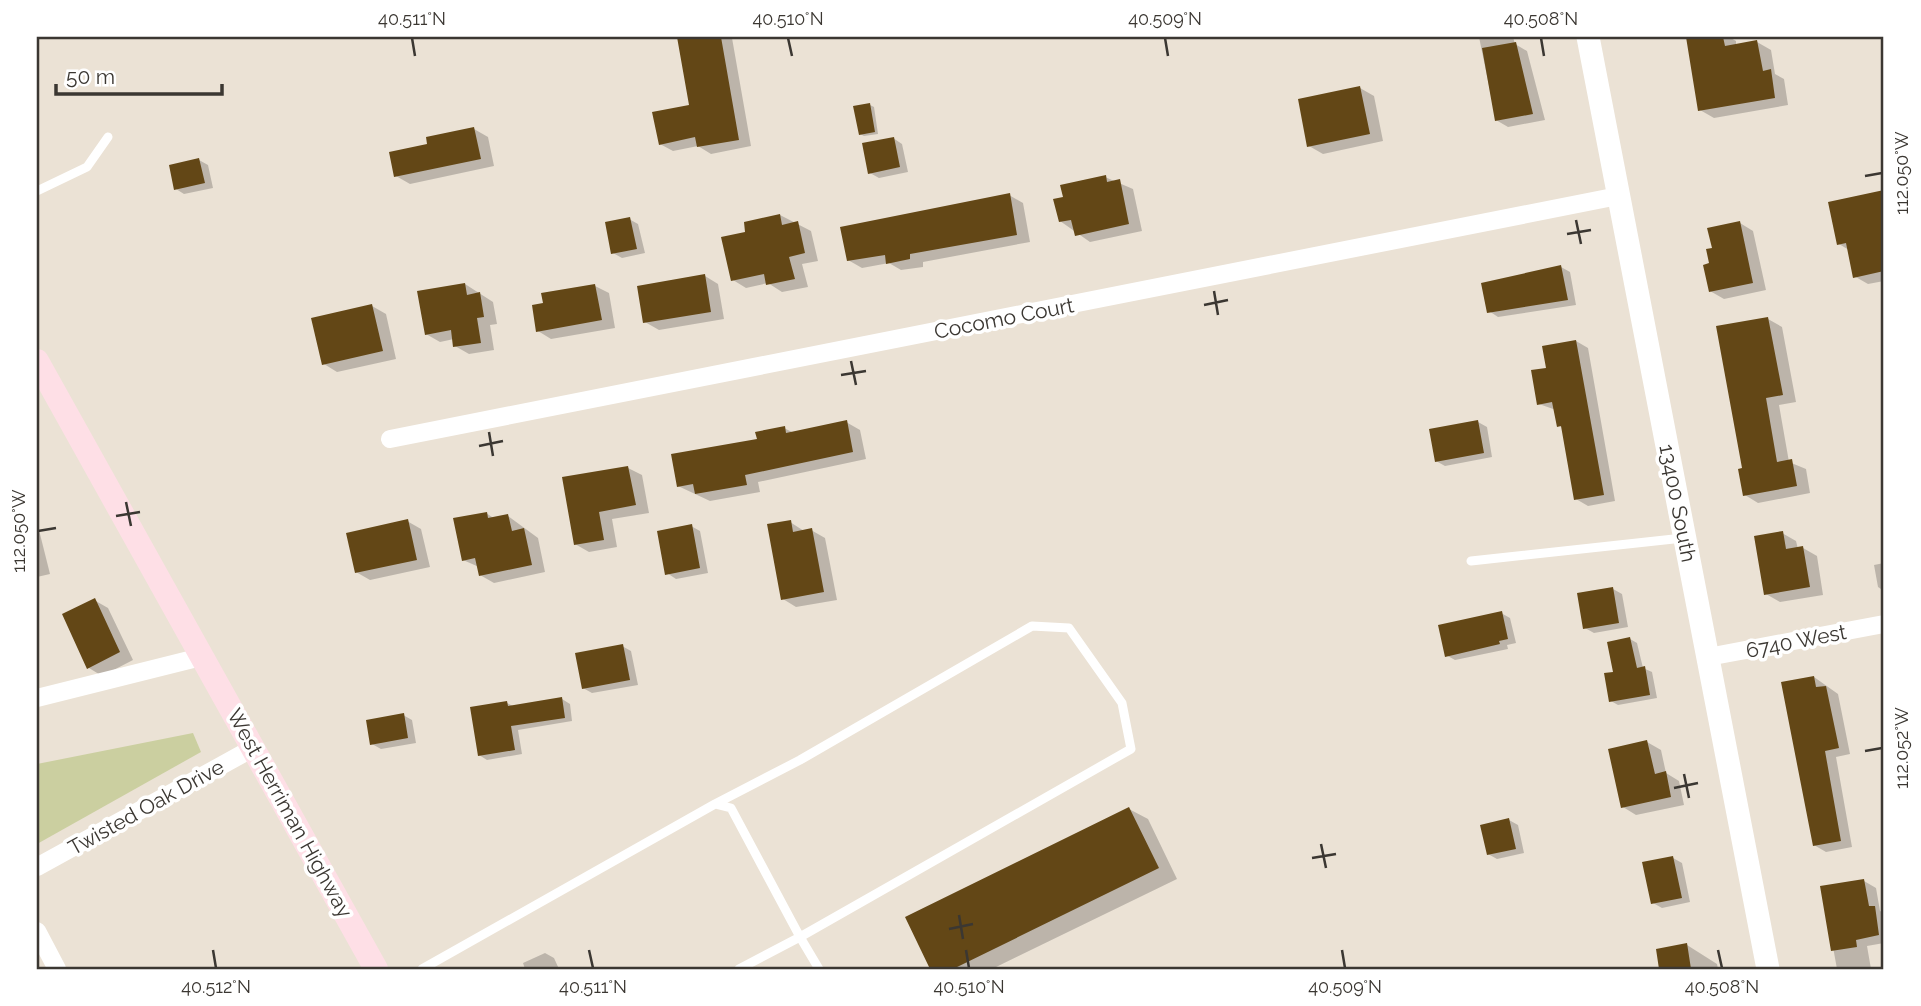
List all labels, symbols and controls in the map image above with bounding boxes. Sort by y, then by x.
text: 40.511°N [378,8,446,29]
text: 40.510°N [752,8,824,29]
text: 40.509°N [1128,8,1202,29]
text: 40.508°N [1504,8,1578,29]
scale bar [56,52,222,96]
text: 50 m [66,64,115,89]
text: 112.050°W [1891,131,1912,215]
street label: Cocomo Court [932,292,1076,344]
street label: 13400 South [1654,442,1702,564]
text: 112.050°W [8,489,29,573]
street label: 6740 West [1744,619,1848,663]
street label: West Herriman Highway [222,704,358,922]
text: 112.052°W [1891,707,1912,789]
street label: Twisted Oak Drive [64,754,228,860]
text: 40.512°N [181,976,251,997]
text: 40.511°N [559,976,627,997]
text: 40.510°N [933,976,1005,997]
text: 40.509°N [1308,976,1382,997]
text: 40.508°N [1685,976,1759,997]

